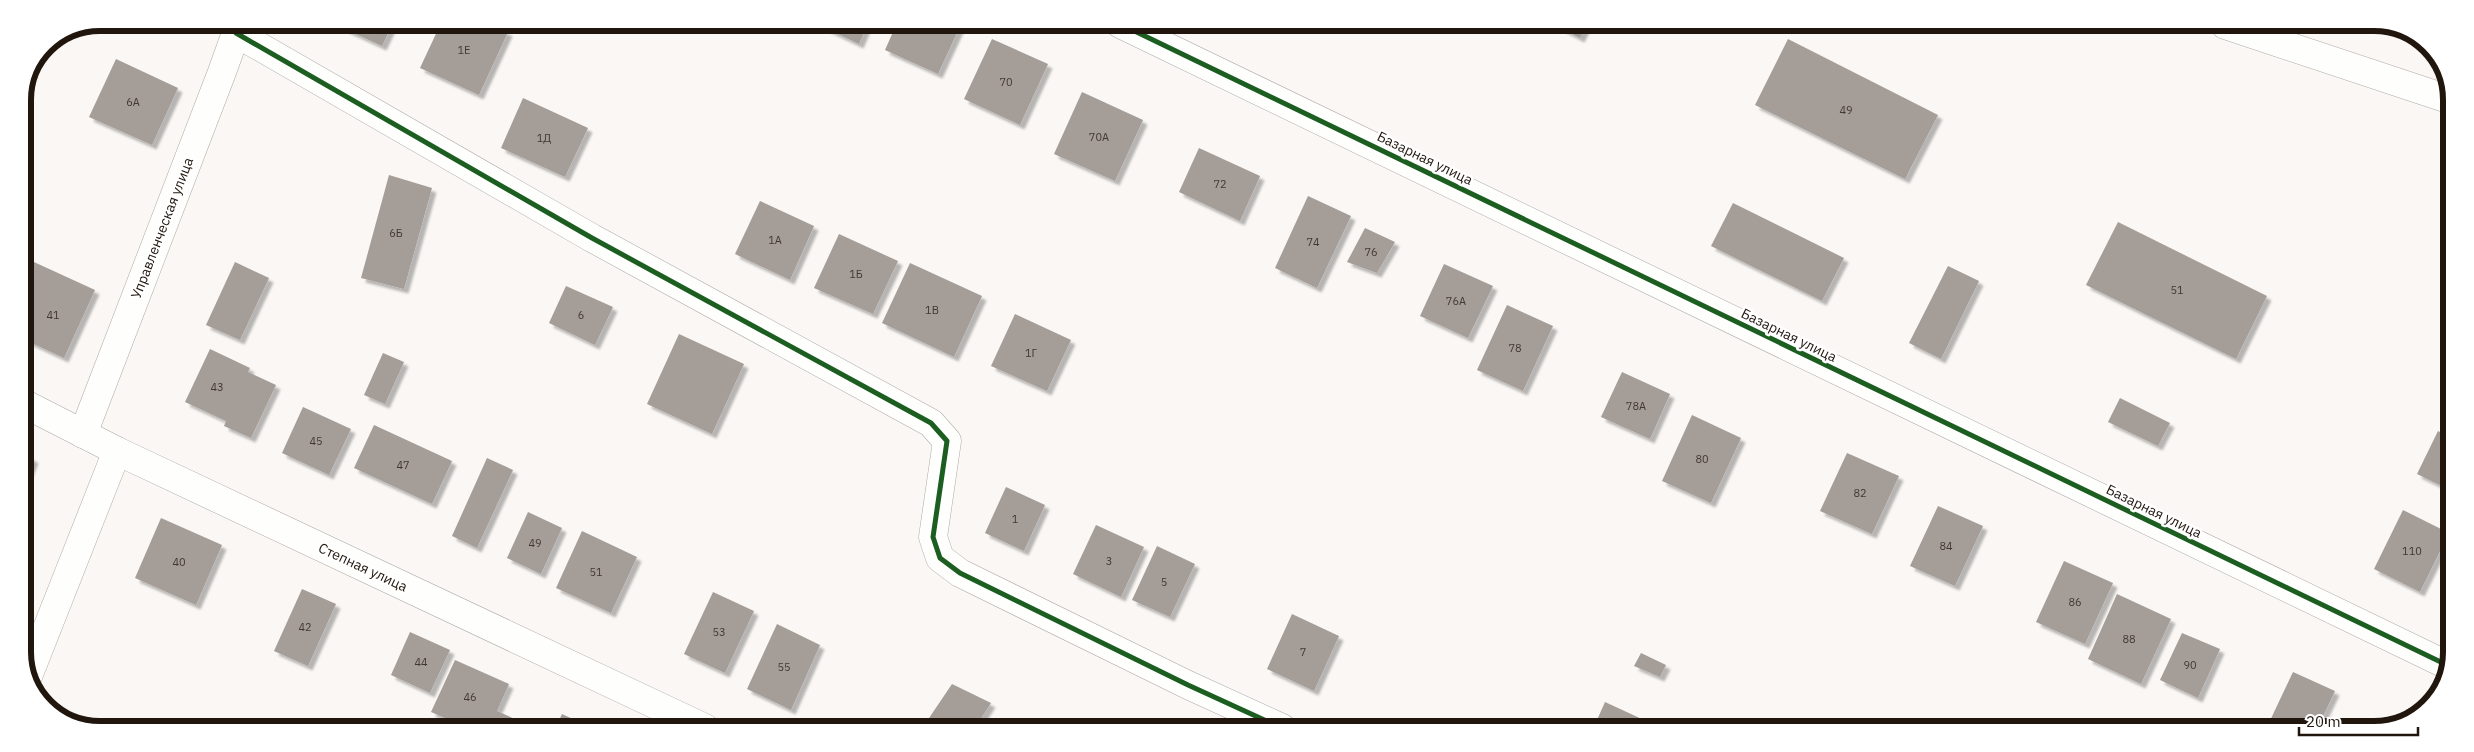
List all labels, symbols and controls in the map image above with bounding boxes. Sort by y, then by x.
house number: 1Е [457,43,471,57]
house number: 70 [999,75,1013,89]
house number: 6А [126,95,140,109]
house number: 49 [1839,103,1853,117]
street label: Базарная улица [1374,127,1476,189]
house number: 70А [1089,130,1109,144]
house number: 1Д [537,131,551,145]
street label: Управленческая улица [127,154,197,301]
house number: 72 [1213,177,1227,191]
house number: 6Б [389,226,403,240]
house number: 1А [768,233,782,247]
house number: 74 [1306,235,1320,249]
house number: 76 [1364,245,1378,259]
house number: 1Б [849,267,863,281]
house number: 51 [2170,283,2184,297]
house number: 76А [1446,294,1466,308]
house number: 1В [925,303,939,317]
street label: Базарная улица [1738,304,1840,366]
house number: 41 [46,308,60,322]
house number: 6 [578,308,584,322]
house number: 78 [1508,341,1522,355]
house number: 1Г [1025,346,1038,360]
house number: 43 [210,380,224,394]
house number: 78А [1626,399,1646,413]
house number: 45 [309,434,323,448]
house number: 80 [1695,452,1709,466]
house number: 47 [396,458,410,472]
street label: Базарная улица [2103,480,2205,542]
house number: 82 [1853,486,1867,500]
house number: 1 [1012,512,1019,526]
house number: 49 [528,536,542,550]
street label: Степная улица [316,539,411,596]
house number: 84 [1939,539,1953,553]
house number: 110 [2402,544,2422,558]
house number: 3 [1106,554,1112,568]
house number: 40 [172,555,186,569]
house number: 51 [589,565,603,579]
house number: 5 [1161,575,1167,589]
house number: 86 [2068,595,2082,609]
house number: 42 [298,620,312,634]
house number: 53 [712,625,726,639]
house number: 88 [2122,632,2136,646]
house number: 7 [1300,645,1306,659]
house number: 44 [414,655,428,669]
house number: 90 [2183,658,2197,672]
house number: 55 [777,660,791,674]
house number: 46 [463,690,477,704]
scale bar [2299,704,2418,736]
text: 20 m [2306,712,2341,731]

